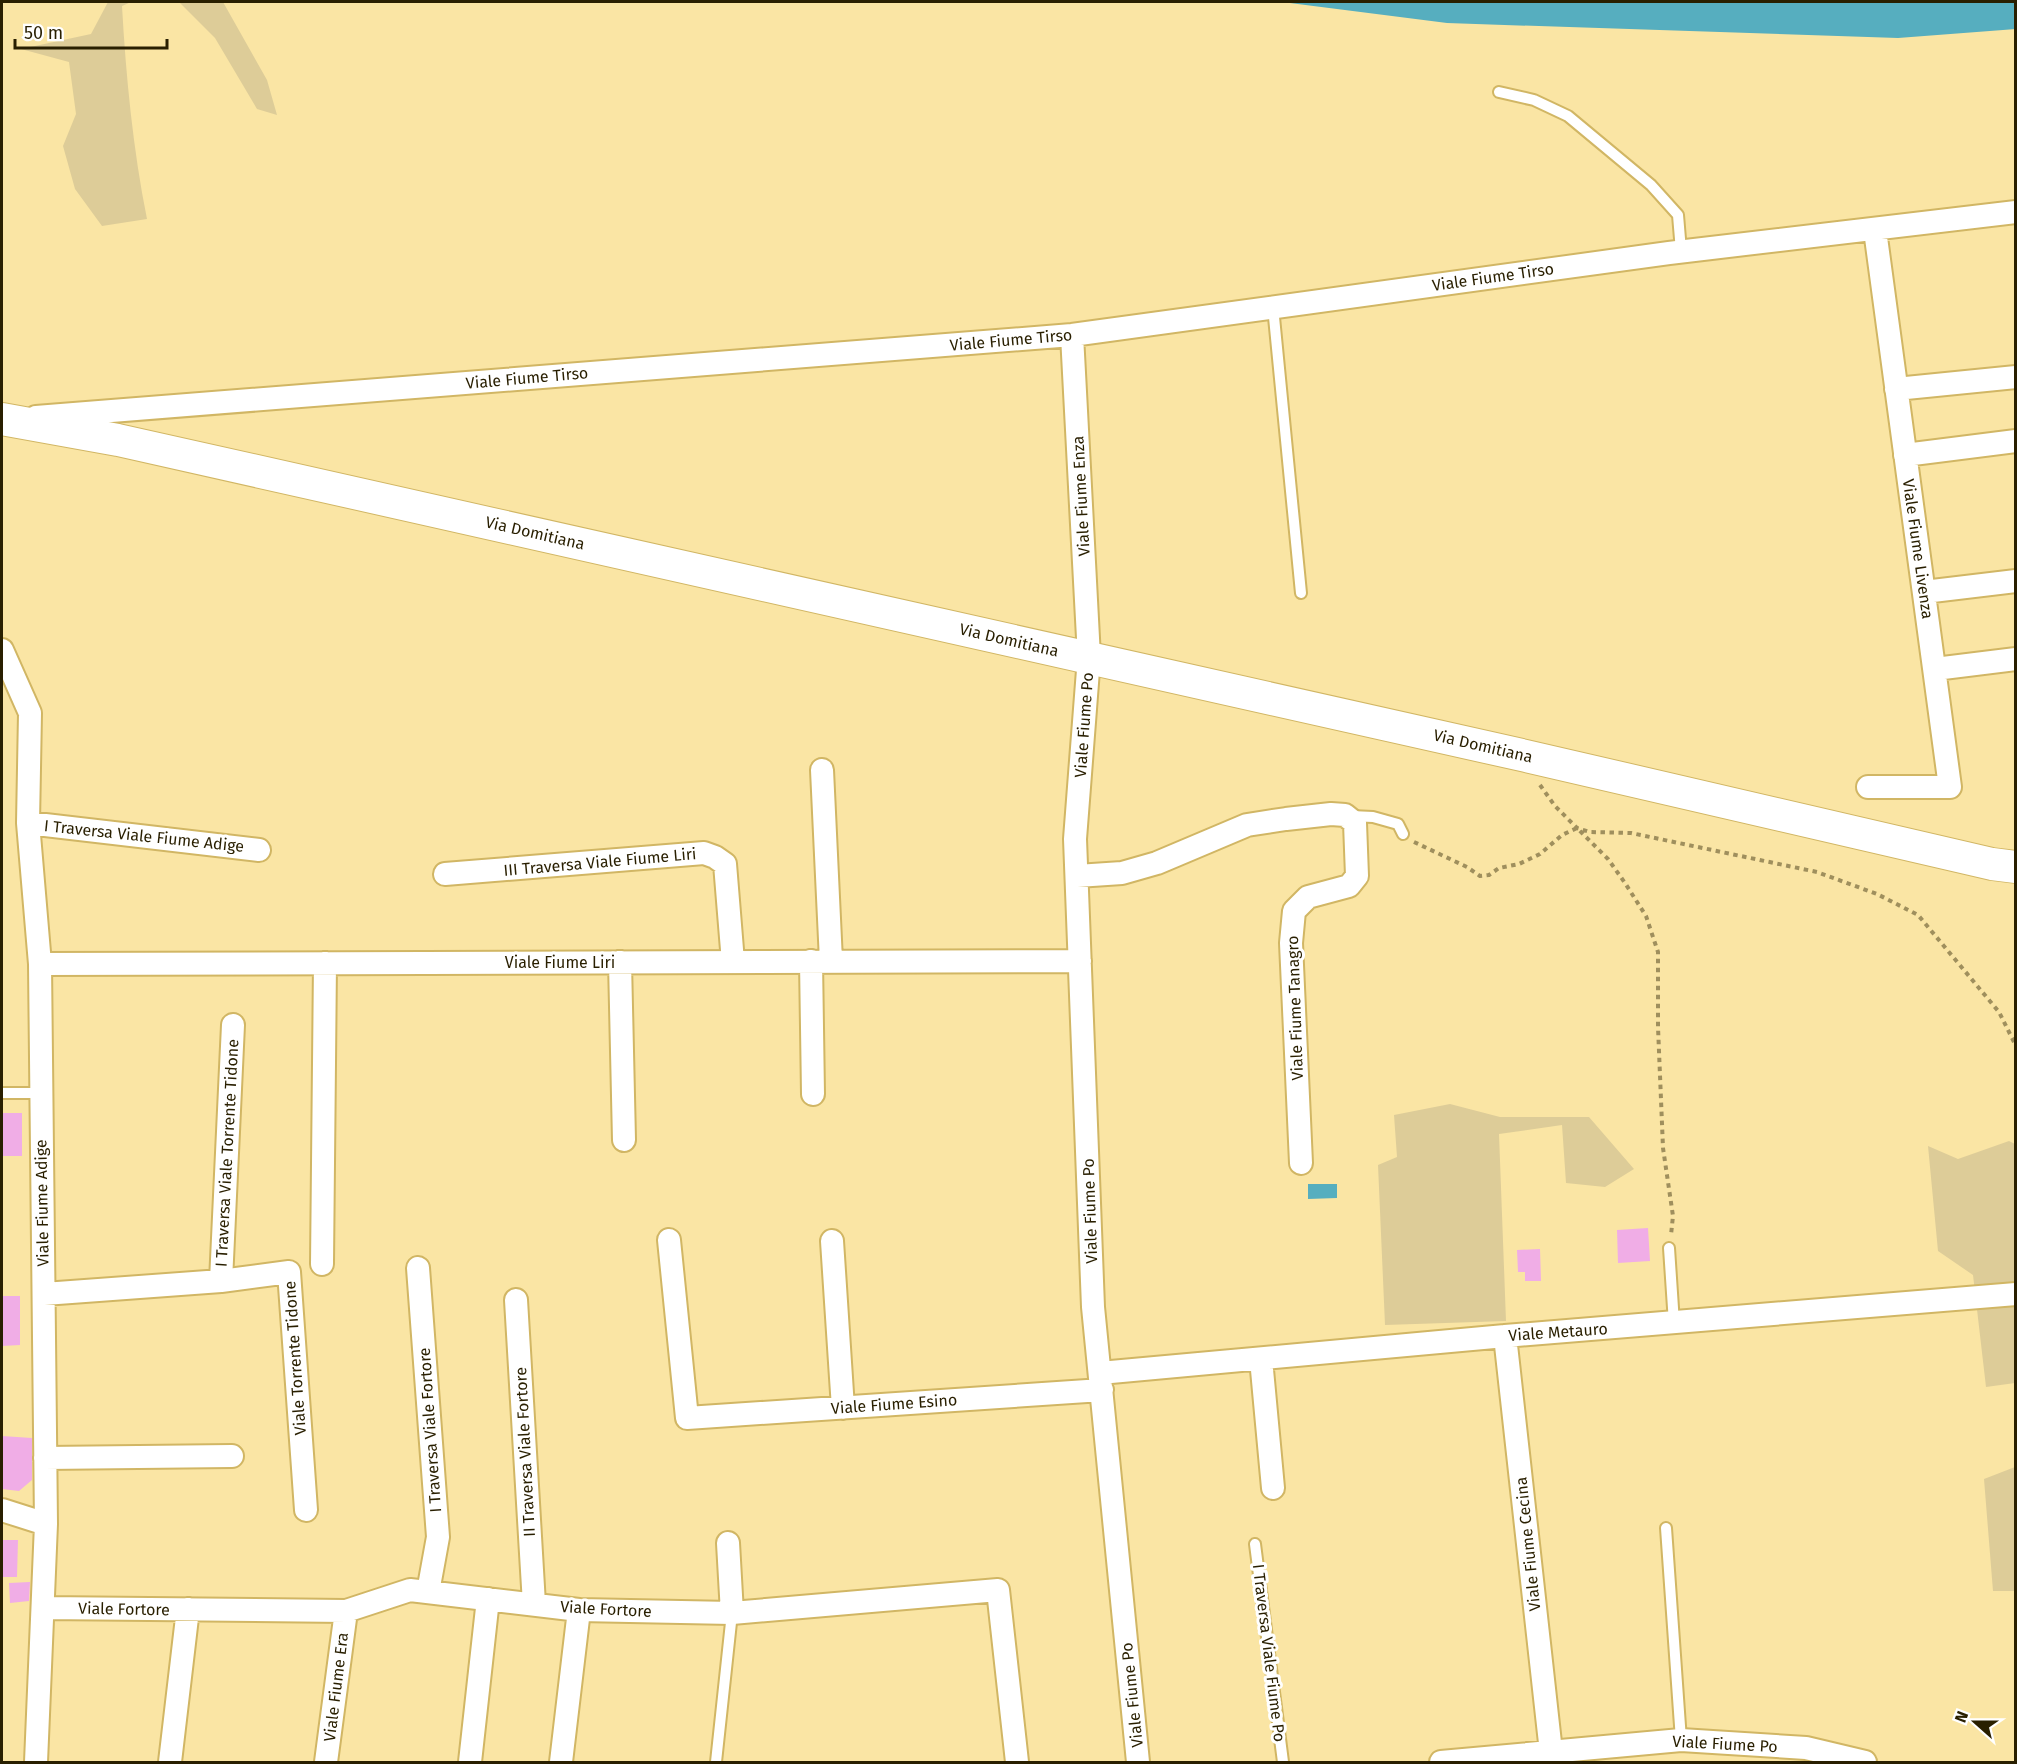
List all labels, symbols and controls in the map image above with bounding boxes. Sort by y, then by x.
scale bar [15,12,166,50]
text: 50 m [24,22,63,44]
street label: Viale Fiume Tirso [1431,259,1555,295]
street label: Viale Fiume Tirso [949,325,1073,355]
street label: Viale Fiume Tirso [465,363,589,393]
street label: Viale Fiume Enza [1068,435,1094,557]
street label: Viale Fiume Livenza [1899,478,1937,620]
street label: Via Domitiana [484,512,586,554]
street label: Via Domitiana [958,619,1060,661]
street label: Viale Fiume Po [1071,672,1097,778]
street label: Via Domitiana [1432,725,1534,767]
street label: I Traversa Viale Fiume Adige [43,816,245,856]
street label: III Traversa Viale Fiume Liri [503,844,697,880]
street label: Viale Fiume Tanagro [1283,935,1307,1081]
street label: Viale Fiume Liri [505,953,615,972]
street label: I Traversa Viale Torrente Tidone [212,1039,242,1267]
street label: Viale Fiume Adige [31,1139,53,1267]
street label: Viale Fiume Po [1079,1158,1101,1264]
street label: Viale Torrente Tidone [280,1280,310,1436]
street label: Viale Metauro [1508,1319,1608,1345]
street label: I Traversa Viale Fortore [415,1347,445,1513]
street label: II Traversa Viale Fortore [511,1367,539,1537]
street label: Viale Fiume Esino [830,1390,958,1418]
street label: Viale Fiume Cecina [1512,1476,1544,1612]
street label: I Traversa Viale Fiume Po [1249,1563,1289,1743]
street label: Viale Fortore [560,1597,652,1621]
street label: Viale Fortore [78,1599,170,1619]
street label: Viale Fiume Era [320,1631,352,1743]
street label: Viale Fiume Po [1117,1642,1147,1748]
north arrow [1945,1692,2005,1752]
text: N [1951,1708,1972,1725]
street label: Viale Fiume Po [1672,1732,1778,1756]

